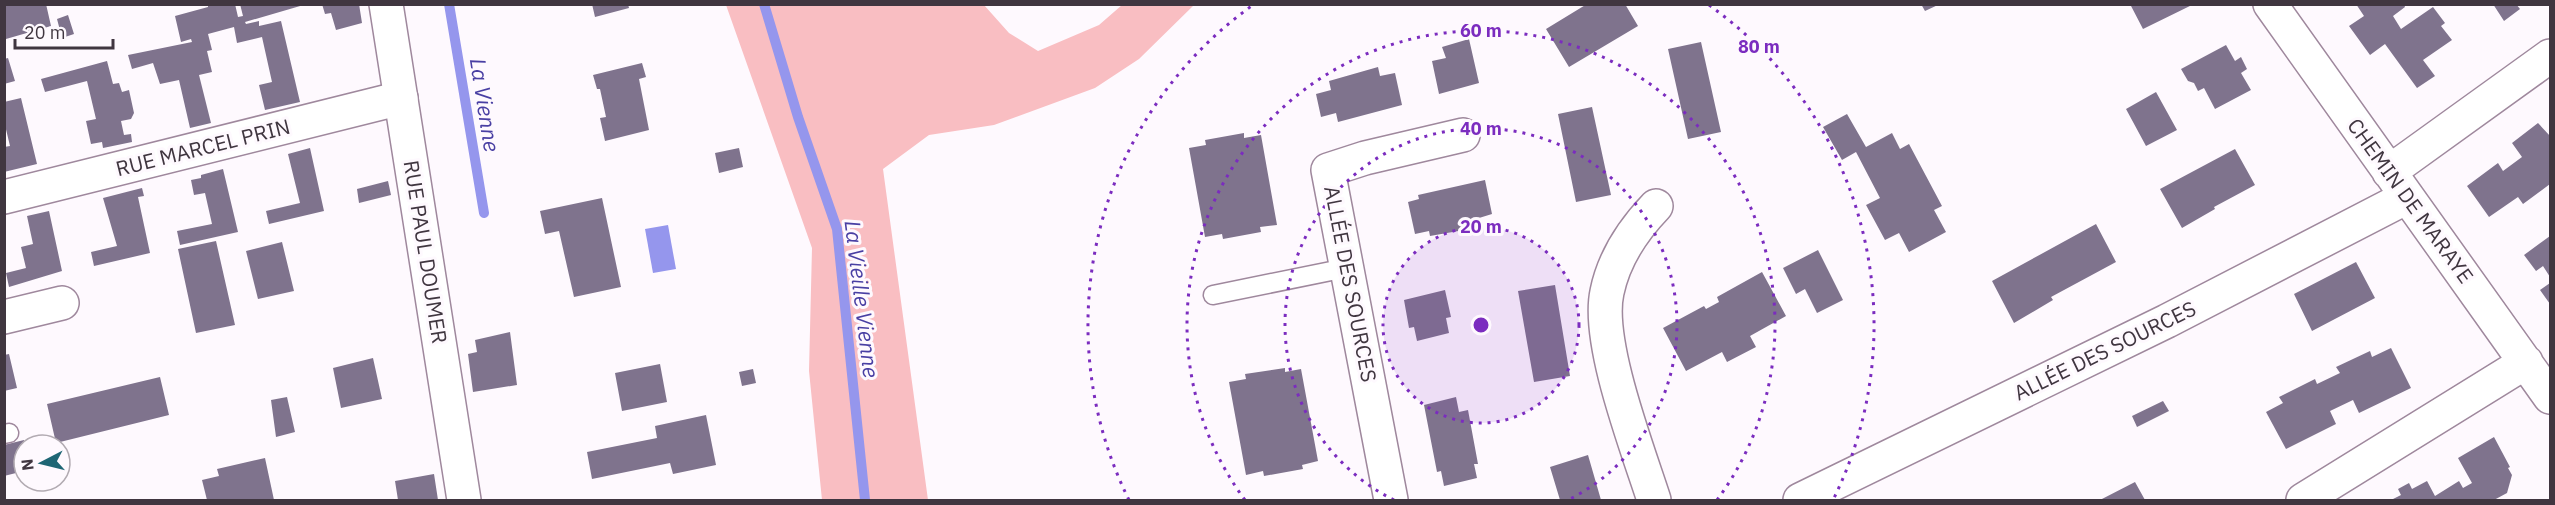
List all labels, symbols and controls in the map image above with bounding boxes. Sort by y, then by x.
scale bar [15,12,112,50]
text: 60 m [1460,19,1502,42]
text: 20 m [24,21,66,44]
text: 80 m [1738,35,1780,58]
water label: La Vienne [464,56,507,154]
street label: RUE MARCEL PRIN [113,112,293,182]
street label: CHEMIN DE MARAYE [2341,112,2480,289]
text: 40 m [1460,117,1502,140]
street label: RUE PAUL DOUMER [398,158,454,346]
street label: ALLÉE DES SOURCES [1318,183,1384,384]
text: 20 m [1460,215,1502,238]
water label: La Vieille Vienne [838,219,887,379]
street label: ALLÉE DES SOURCES [2009,294,2200,406]
centre of rings [1471,315,1491,335]
north arrow [12,433,72,493]
text: N [16,458,38,472]

